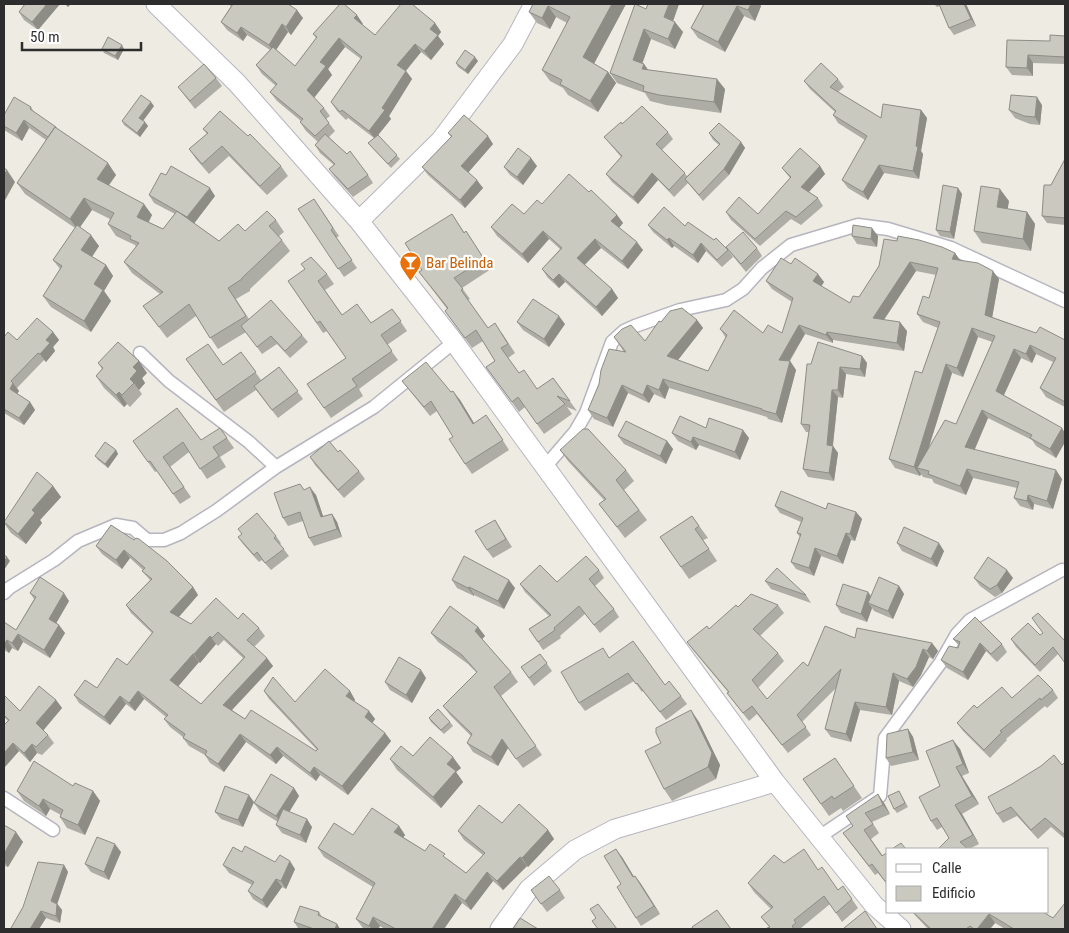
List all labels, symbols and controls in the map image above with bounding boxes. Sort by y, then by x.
scale bar [22,20,141,52]
text: 50 m [30,28,60,46]
bar icon: Bar Belinda [398,251,422,282]
place label: Bar Belinda [426,254,493,272]
legend [886,848,1049,913]
text: Calle [932,859,962,877]
text: Edificio [932,884,975,902]

